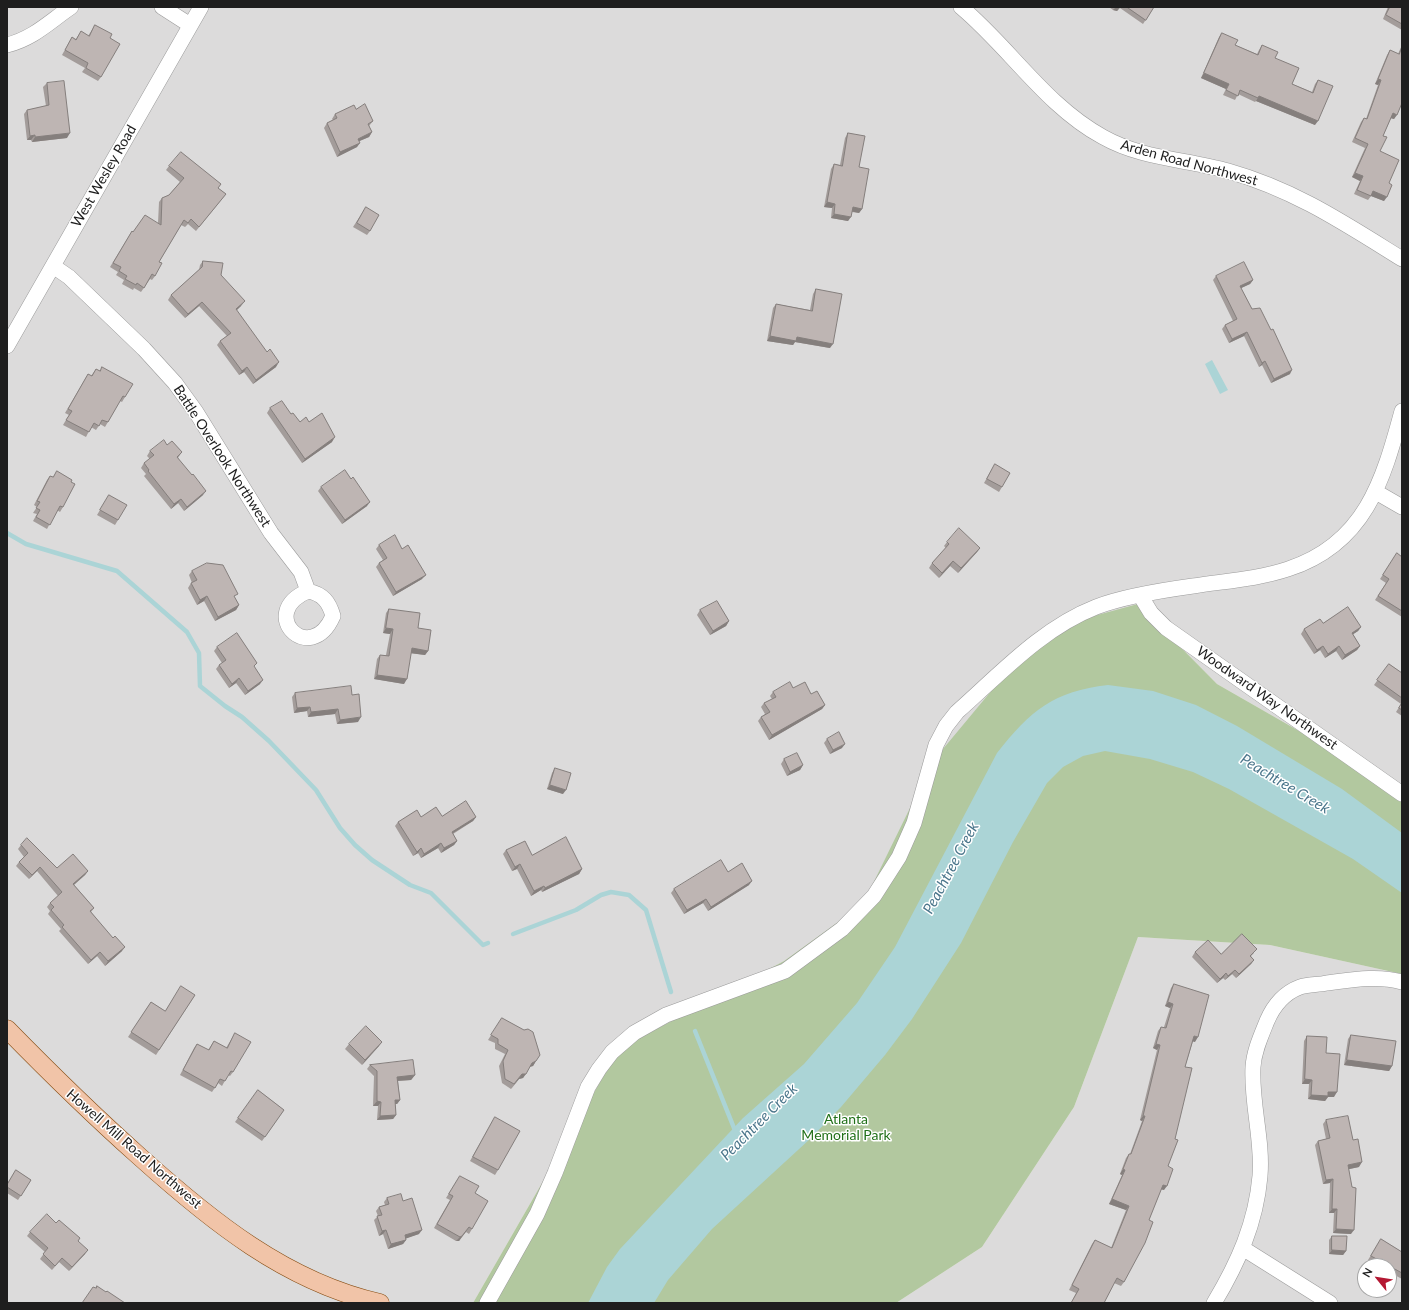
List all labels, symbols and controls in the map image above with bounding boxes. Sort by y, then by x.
street label: West Wesley Road [68,122,140,230]
street label: Arden Road Northwest [1119,137,1259,189]
street label: Battle Overlook Northwest [170,382,274,530]
street label: Woodward Way Northwest [1193,643,1341,753]
water label: Peachtree Creek [1237,750,1333,818]
water label: Peachtree Creek [919,819,983,917]
water label: Peachtree Creek [717,1080,801,1164]
street label: Howell Mill Road Northwest [63,1086,205,1212]
park label: Atlanta Memorial Park [801,1111,891,1144]
north arrow [1357,1258,1397,1298]
text: N [1359,1265,1375,1279]

